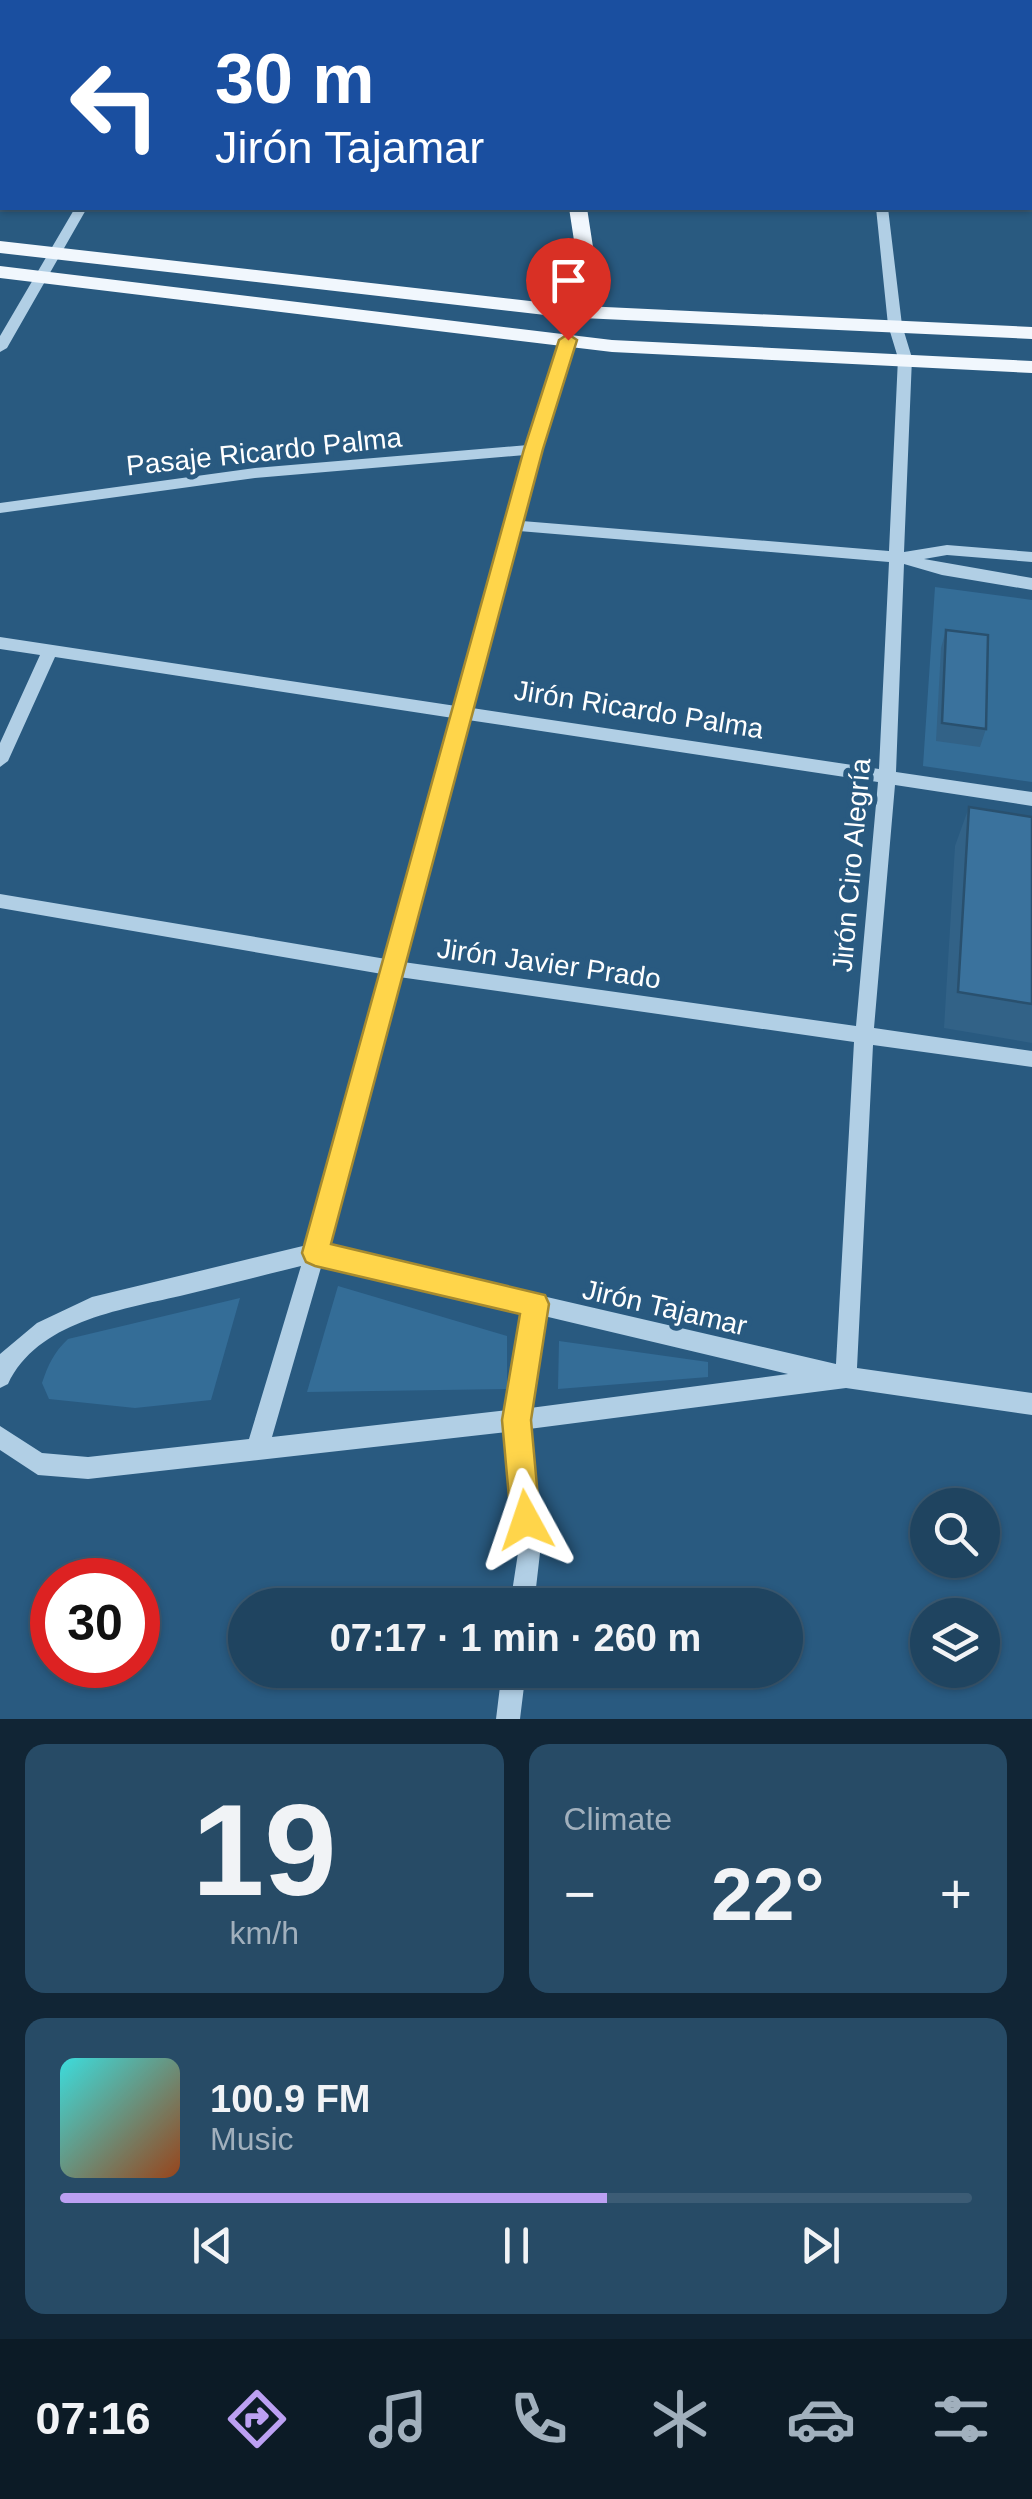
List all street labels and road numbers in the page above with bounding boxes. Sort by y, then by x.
street label: Pasaje Ricardo Palma [125,422,404,481]
street label: Jirón Ricardo Palma [512,674,766,745]
street label: Jirón Ciro Alegría [827,756,876,973]
street label: Jirón Javier Prado [435,932,663,995]
street label: Jirón Tajamar [580,1274,750,1341]

